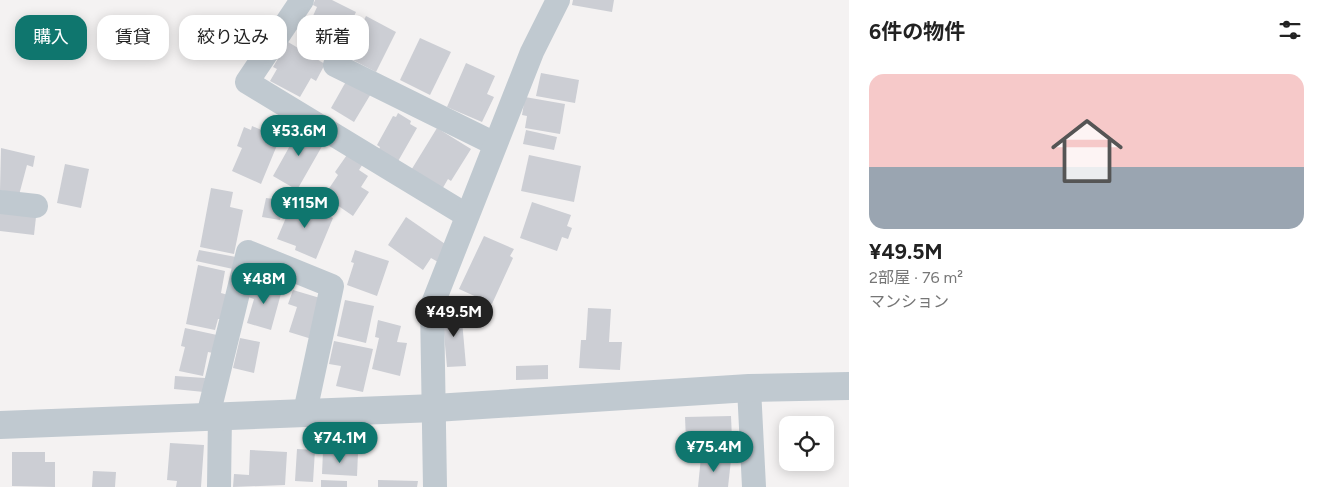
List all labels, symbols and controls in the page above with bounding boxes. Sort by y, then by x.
chip: 購入 [15,15,87,60]
chip: 賃貸 [97,15,169,60]
chip: 絞り込み [179,15,287,60]
chip: 新着 [297,15,369,60]
icon: filters [1276,16,1304,44]
text: 6件の物件 [869,19,965,44]
icon: home [1042,106,1132,196]
pin: ¥53.6M [258,114,340,157]
text: ¥53.6M [272,121,326,140]
pin: ¥115M [270,186,340,229]
text: ¥115M [282,193,328,212]
text: ¥49.5M [869,239,942,264]
pin: ¥48M [234,262,294,305]
text: 2部屋 · 76 m² [869,268,963,287]
text: ¥48M [242,269,286,288]
text: マンション [869,292,949,311]
pin: ¥49.5M [413,296,495,338]
text: ¥49.5M [426,302,482,321]
map controls [779,416,834,471]
button: locate [779,416,834,471]
pin: ¥74.1M [299,422,381,464]
text: ¥74.1M [314,428,367,447]
pin: ¥75.4M [673,430,755,473]
text: ¥75.4M [686,437,742,456]

